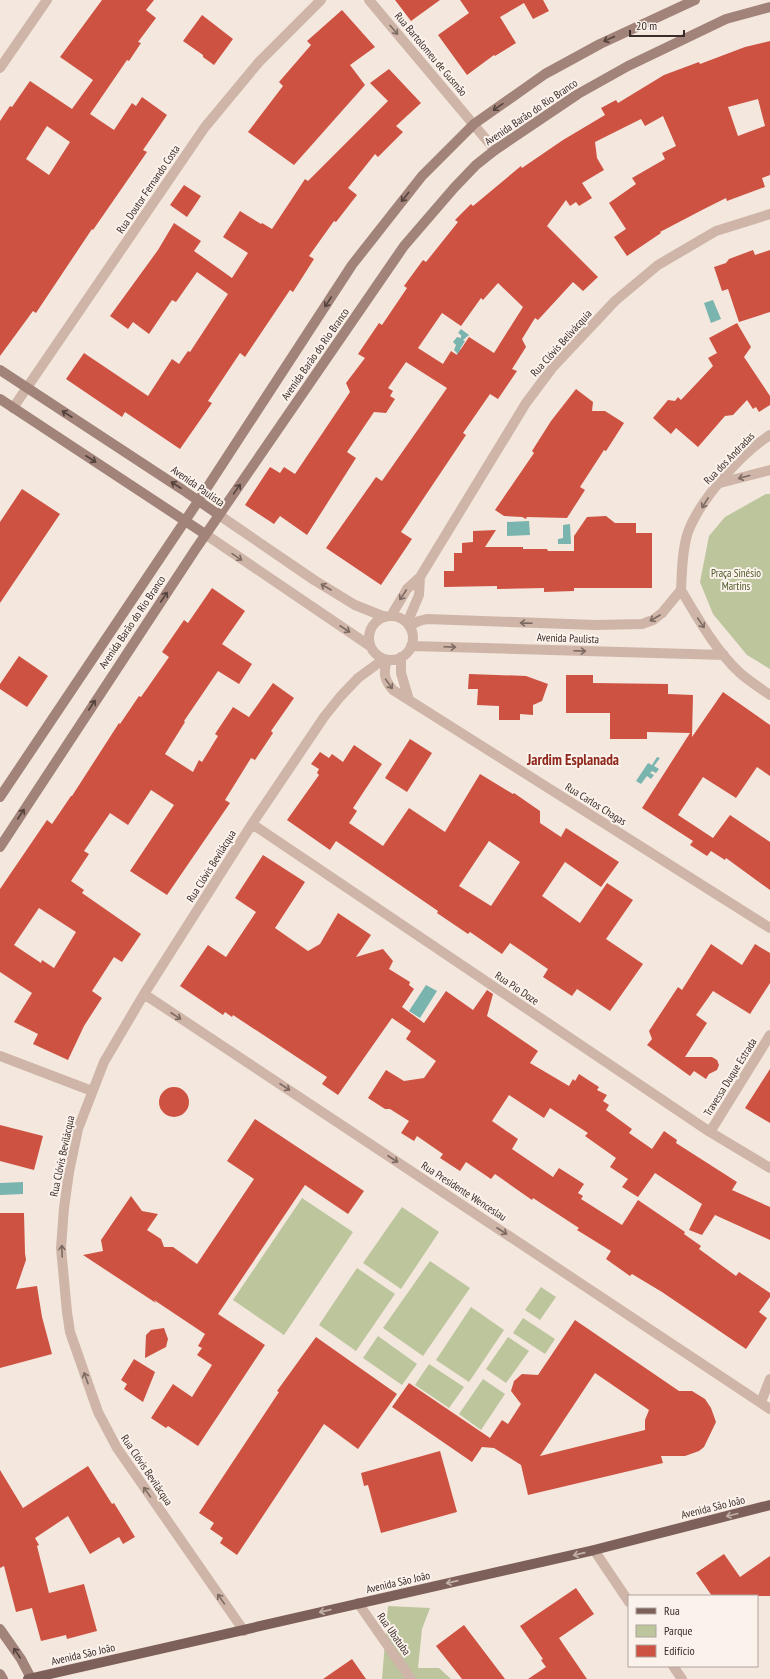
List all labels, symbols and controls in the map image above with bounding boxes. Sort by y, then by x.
street label: Rua Bartolomeu de Gusmão [392,9,470,99]
scale bar [630,12,684,38]
text: 20 m [636,18,657,33]
one-way arrow [389,24,398,34]
one-way arrow [603,36,615,43]
street label: Avenida Barão do Rio Branco [482,76,580,148]
one-way arrow [493,103,504,111]
street label: Rua Doutor Fernando Costa [113,142,183,236]
one-way arrow [400,192,409,202]
one-way arrow [324,296,332,307]
street label: Avenida Barão do Rio Branco [278,305,352,403]
street label: Rua Clóvis Belivácquia [527,307,595,379]
one-way arrow [61,409,73,417]
street label: Rua dos Andradas [701,429,758,487]
one-way arrow [85,455,96,463]
street label: Avenida Paulista [168,462,228,510]
one-way arrow [738,474,751,481]
one-way arrow [171,481,182,489]
one-way arrow [233,484,241,495]
one-way arrow [700,497,708,509]
one-way arrow [231,553,242,561]
park label: Praça Sinésio Martins [711,566,761,593]
street label: Avenida Barão do Rio Branco [96,573,168,671]
one-way arrow [320,582,332,590]
one-way arrow [399,589,407,600]
one-way arrow [160,591,168,602]
one-way arrow [649,615,661,622]
one-way arrow [697,617,705,628]
one-way arrow [520,619,533,627]
one-way arrow [339,625,350,633]
street label: Avenida Paulista [537,630,599,646]
one-way arrow [443,643,456,651]
one-way arrow [573,647,586,654]
one-way arrow [385,678,393,689]
one-way arrow [88,700,96,711]
district label: Jardim Esplanada [526,750,619,769]
street label: Rua Carlos Chagas [563,780,629,829]
one-way arrow [17,809,25,820]
street label: Rua Clóvis Bevilácqua [183,827,239,905]
street label: Rua Pio Doze [492,968,542,1008]
one-way arrow [171,1012,182,1020]
street label: Travessa Duque Estrada [700,1035,760,1119]
one-way arrow [279,1084,291,1092]
street label: Rua Clóvis Bevilácqua [47,1114,77,1198]
one-way arrow [387,1155,398,1163]
street label: Rua Presidente Wenceslau [419,1158,510,1224]
one-way arrow [496,1227,507,1235]
one-way arrow [58,1245,66,1258]
one-way arrow [82,1372,89,1385]
street label: Rua Clóvis Bevilácqua [118,1432,176,1508]
one-way arrow [143,1487,151,1498]
street label: Avenida São João [680,1492,747,1522]
one-way arrow [726,1512,739,1519]
one-way arrow [573,1550,586,1558]
street label: Avenida São João [365,1568,432,1596]
one-way arrow [446,1579,459,1587]
one-way arrow [217,1594,225,1605]
legend [628,1595,758,1667]
text: Rua [664,1603,680,1618]
one-way arrow [319,1608,332,1615]
street label: Rua Ubatuba [374,1610,414,1658]
text: Parque [664,1623,693,1638]
street label: Avenida São João [50,1640,117,1668]
text: Edifício [664,1643,695,1658]
one-way arrow [12,1647,20,1659]

